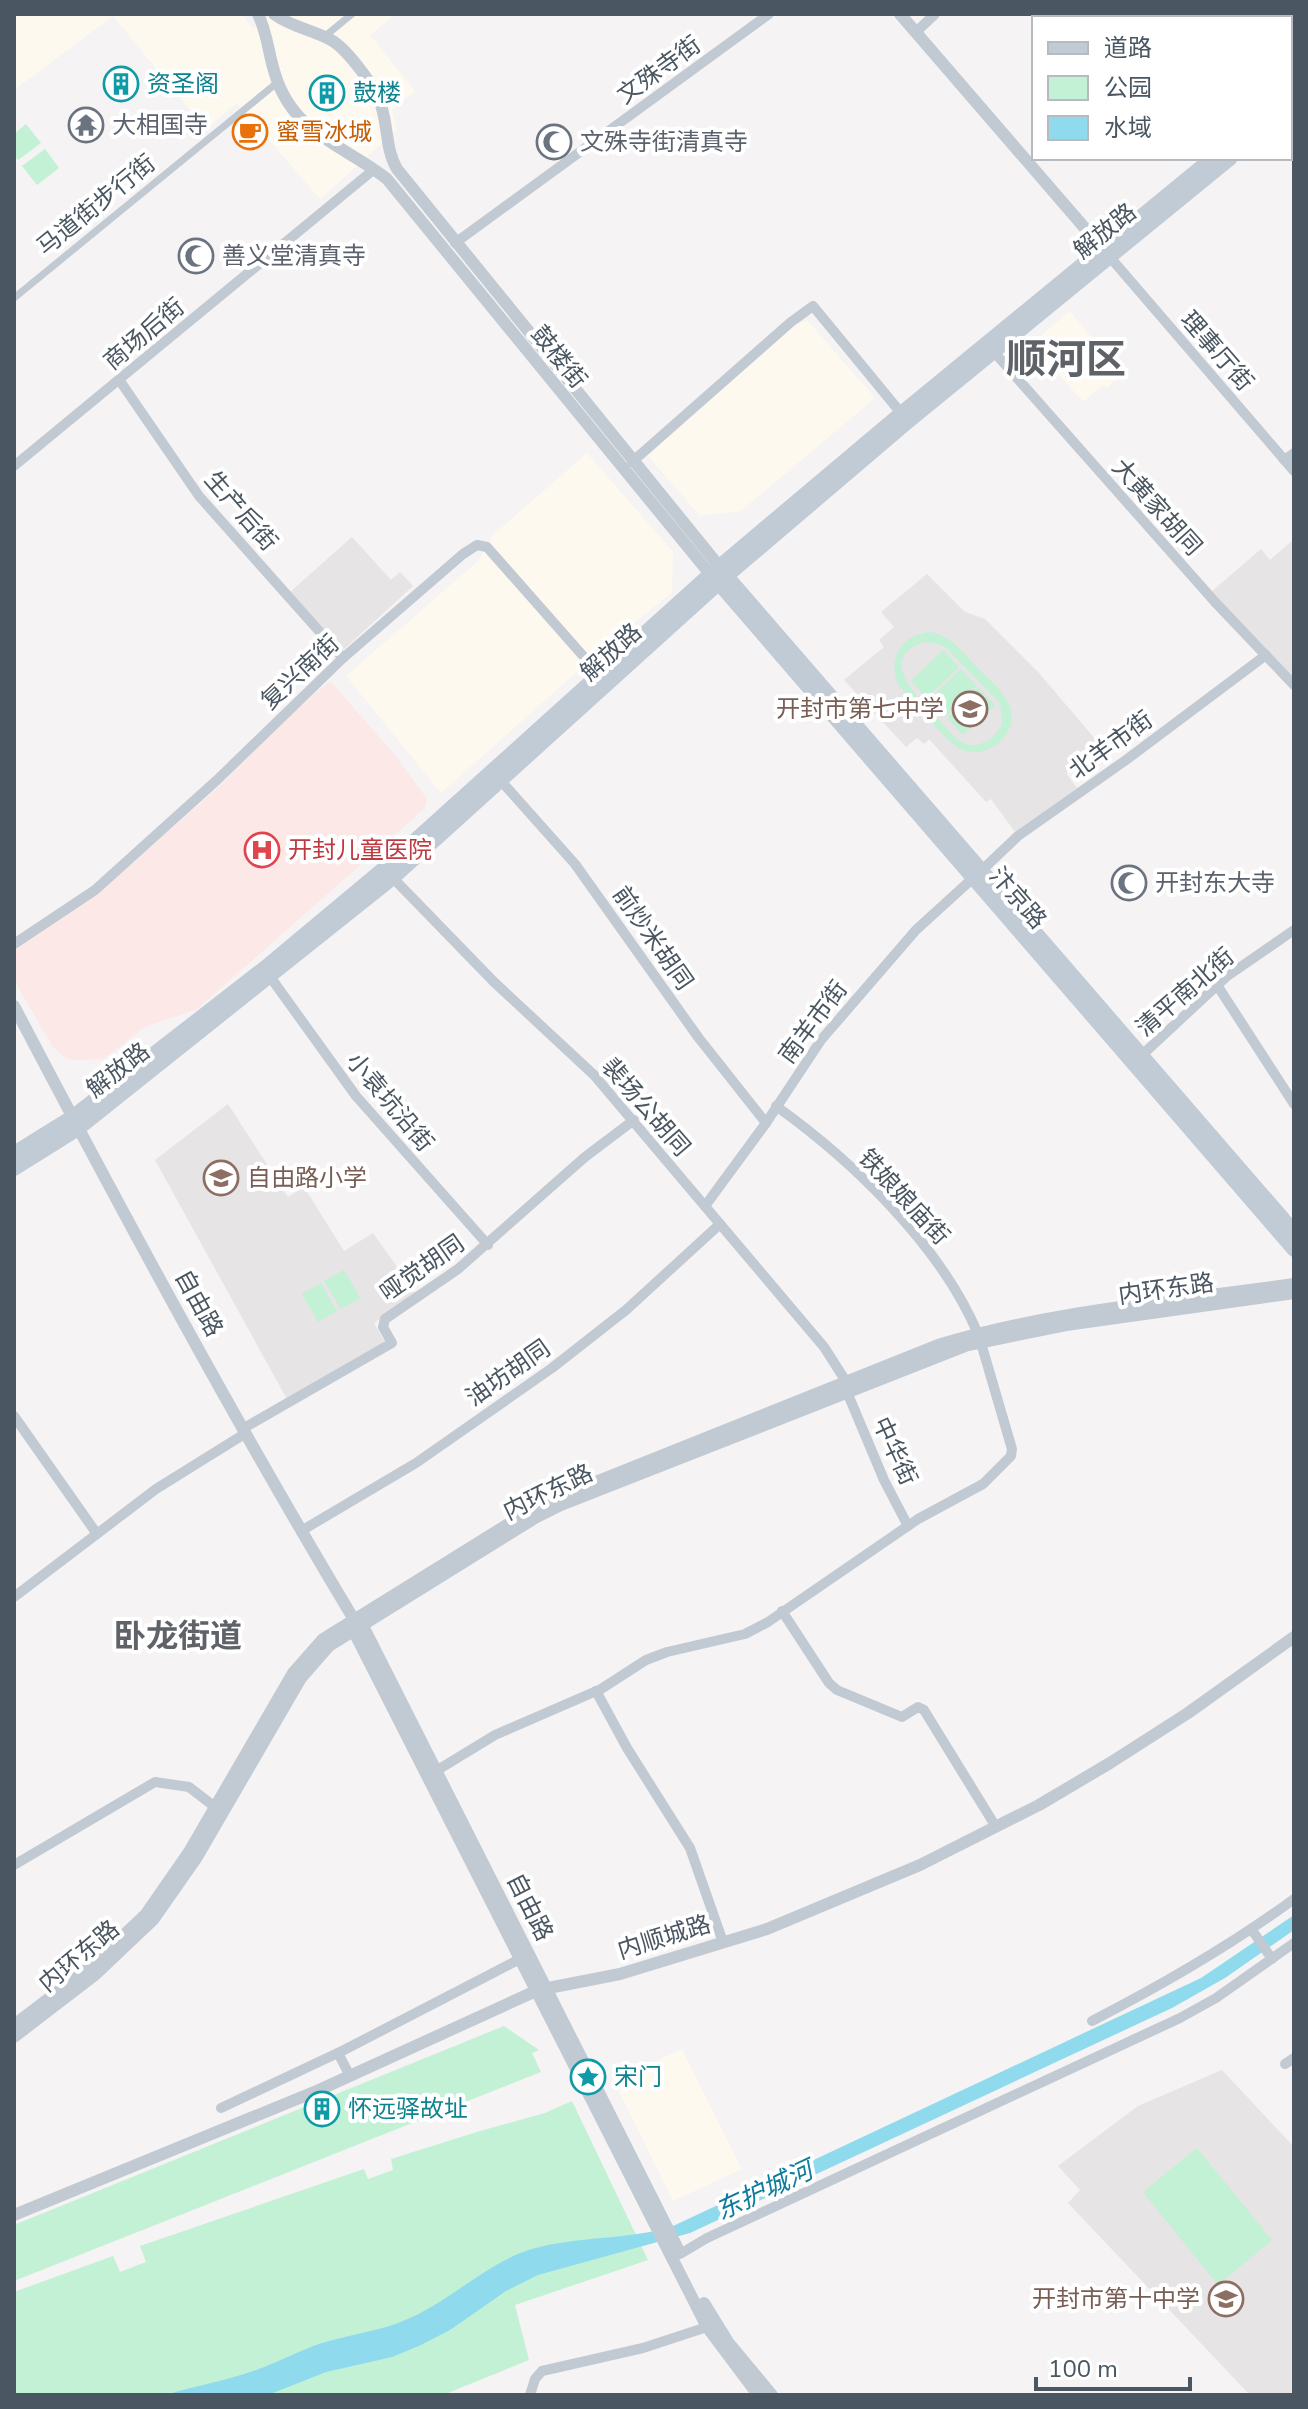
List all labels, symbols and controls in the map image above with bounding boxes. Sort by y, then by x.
legend [1032,16,1292,160]
street label: 文殊寺街 [611,29,707,111]
text: 道路 [1104,32,1152,64]
building icon: 资圣阁 [102,65,140,103]
place label: 资圣阁 [147,68,219,100]
text: 公园 [1104,72,1152,104]
building icon: 鼓楼 [308,74,346,112]
place label: 鼓楼 [353,77,401,109]
temple icon: 大相国寺 [67,106,105,144]
place label: 大相国寺 [112,109,208,141]
text: 水域 [1104,112,1152,144]
cafe icon: 蜜雪冰城 [231,113,269,151]
place label: 蜜雪冰城 [276,116,372,148]
mosque icon: 文殊寺街清真寺 [535,123,573,161]
place label: 文殊寺街清真寺 [580,126,748,158]
street label: 马道街步行街 [30,147,162,263]
street label: 解放路 [1067,196,1143,266]
mosque icon: 善义堂清真寺 [177,237,215,275]
place label: 善义堂清真寺 [222,240,366,272]
street label: 商场后街 [97,291,191,377]
street label: 理事厅街 [1173,304,1261,398]
street label: 鼓楼街 [524,319,594,395]
district label: 顺河区 [1006,333,1126,387]
street label: 大黄家胡同 [1105,452,1209,562]
street label: 生产后街 [197,464,285,558]
street label: 解放路 [574,616,648,688]
street label: 复兴南街 [254,628,346,716]
school or university icon: 开封市第七中学 [951,690,989,728]
place label: 开封市第七中学 [776,693,944,725]
street label: 北羊市街 [1063,704,1159,786]
hospital icon: 开封儿童医院 [243,831,281,869]
place label: 开封儿童医院 [288,834,432,866]
street label: 汴京路 [982,860,1054,936]
mosque icon: 开封东大寺 [1110,864,1148,902]
place label: 开封东大寺 [1155,867,1275,899]
street label: 前炒米胡同 [605,880,701,996]
street label: 清平南北街 [1129,941,1241,1043]
street label: 南羊市街 [771,974,855,1070]
street label: 解放路 [80,1035,156,1105]
street label: 小袁坑沿街 [339,1046,441,1158]
street label: 裴场公胡同 [595,1051,697,1163]
street label: 铁娘娘庙街 [851,1142,957,1252]
school or university icon: 自由路小学 [202,1159,240,1197]
place label: 自由路小学 [247,1162,367,1194]
street label: 哑觉胡同 [374,1227,470,1309]
street label: 自由路 [168,1264,230,1342]
street label: 内环东路 [1116,1266,1216,1312]
street label: 油坊胡同 [460,1332,556,1414]
street label: 中华街 [865,1412,925,1490]
street label: 内环东路 [498,1457,598,1527]
district label: 卧龙街道 [114,1615,242,1658]
street label: 自由路 [499,1868,561,1946]
street label: 内顺城路 [613,1908,715,1966]
street label: 内环东路 [32,1913,126,1999]
place icon: 宋门 [569,2058,607,2096]
place label: 宋门 [614,2061,662,2093]
building icon: 怀远驿故址 [303,2090,341,2128]
place label: 怀远驿故址 [348,2093,468,2125]
water label: 东护城河 [710,2151,823,2228]
school or university icon: 开封市第十中学 [1207,2280,1245,2318]
place label: 开封市第十中学 [1032,2283,1200,2315]
scale bar [1036,2341,1190,2391]
text: 100 m [1048,2353,1118,2385]

